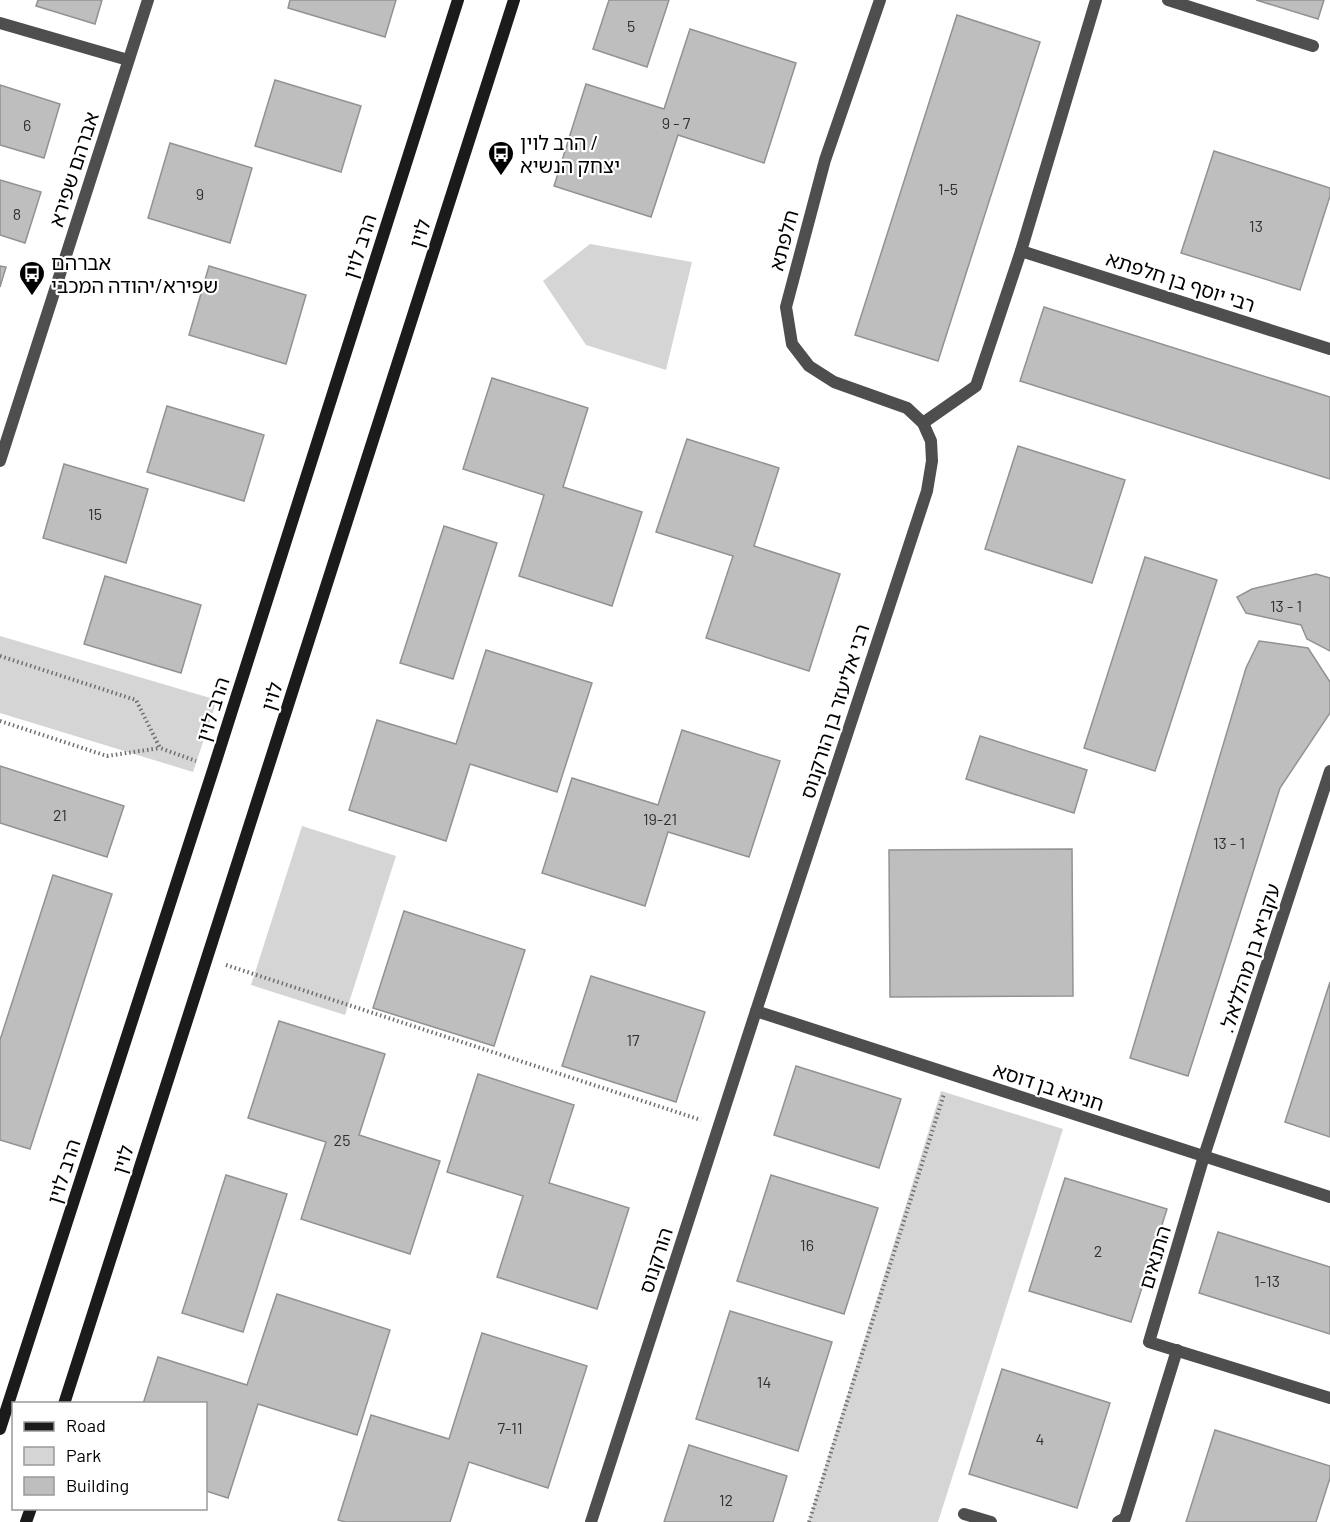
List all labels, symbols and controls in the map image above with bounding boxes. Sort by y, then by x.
house number: 5 [627,16,635,35]
street label: אברהם שפירא [43,109,103,229]
house number: 9 - 7 [662,113,691,132]
house number: 6 [23,115,31,134]
place label: הרב לוין / יצחק הנשיא [520,130,620,177]
bus stop icon: הרב לוין / יצחק הנשיא [486,139,516,177]
house number: 1-5 [938,179,958,198]
house number: 9 [196,184,204,203]
house number: 8 [13,204,21,223]
street label: חלפתא [763,207,803,273]
street label: הרב לוין [337,211,381,281]
street label: לוין [403,216,435,250]
house number: 13 [1249,216,1263,235]
street label: רבי יוסף בן חלפתא [1104,246,1258,316]
place label: אברהם שפירא/יהודה המכבי [51,250,218,297]
bus stop icon: אברהם שפירא/יהודה המכבי [17,259,47,297]
house number: 15 [88,504,102,523]
house number: 13 - 1 [1270,596,1302,615]
street label: רבי אליעזר בן הורקנוס [794,621,874,801]
street label: הרב לוין [190,674,234,744]
street label: לוין [255,679,287,713]
house number: 21 [53,805,67,824]
house number: 19-21 [643,809,677,828]
house number: 13 - 1 [1213,833,1245,852]
street label: .עקביא בן מהללאל [1214,880,1284,1036]
house number: 17 [626,1030,640,1049]
street label: חנינא בן דוסא [991,1057,1107,1115]
house number: 25 [334,1130,350,1149]
street label: הרב לוין [41,1136,85,1206]
street label: לוין [106,1142,138,1176]
street label: התנאים [1133,1222,1175,1292]
street label: הורקנוס [633,1224,677,1296]
house number: 16 [800,1235,814,1254]
house number: 2 [1094,1241,1102,1260]
house number: 1-13 [1254,1271,1280,1290]
house number: 14 [757,1372,771,1391]
legend [12,1402,207,1510]
text: Road [66,1414,106,1436]
house number: 7-11 [497,1418,523,1437]
house number: 4 [1036,1429,1044,1448]
text: Park [66,1444,101,1466]
text: Building [66,1474,129,1496]
house number: 12 [719,1490,733,1509]

